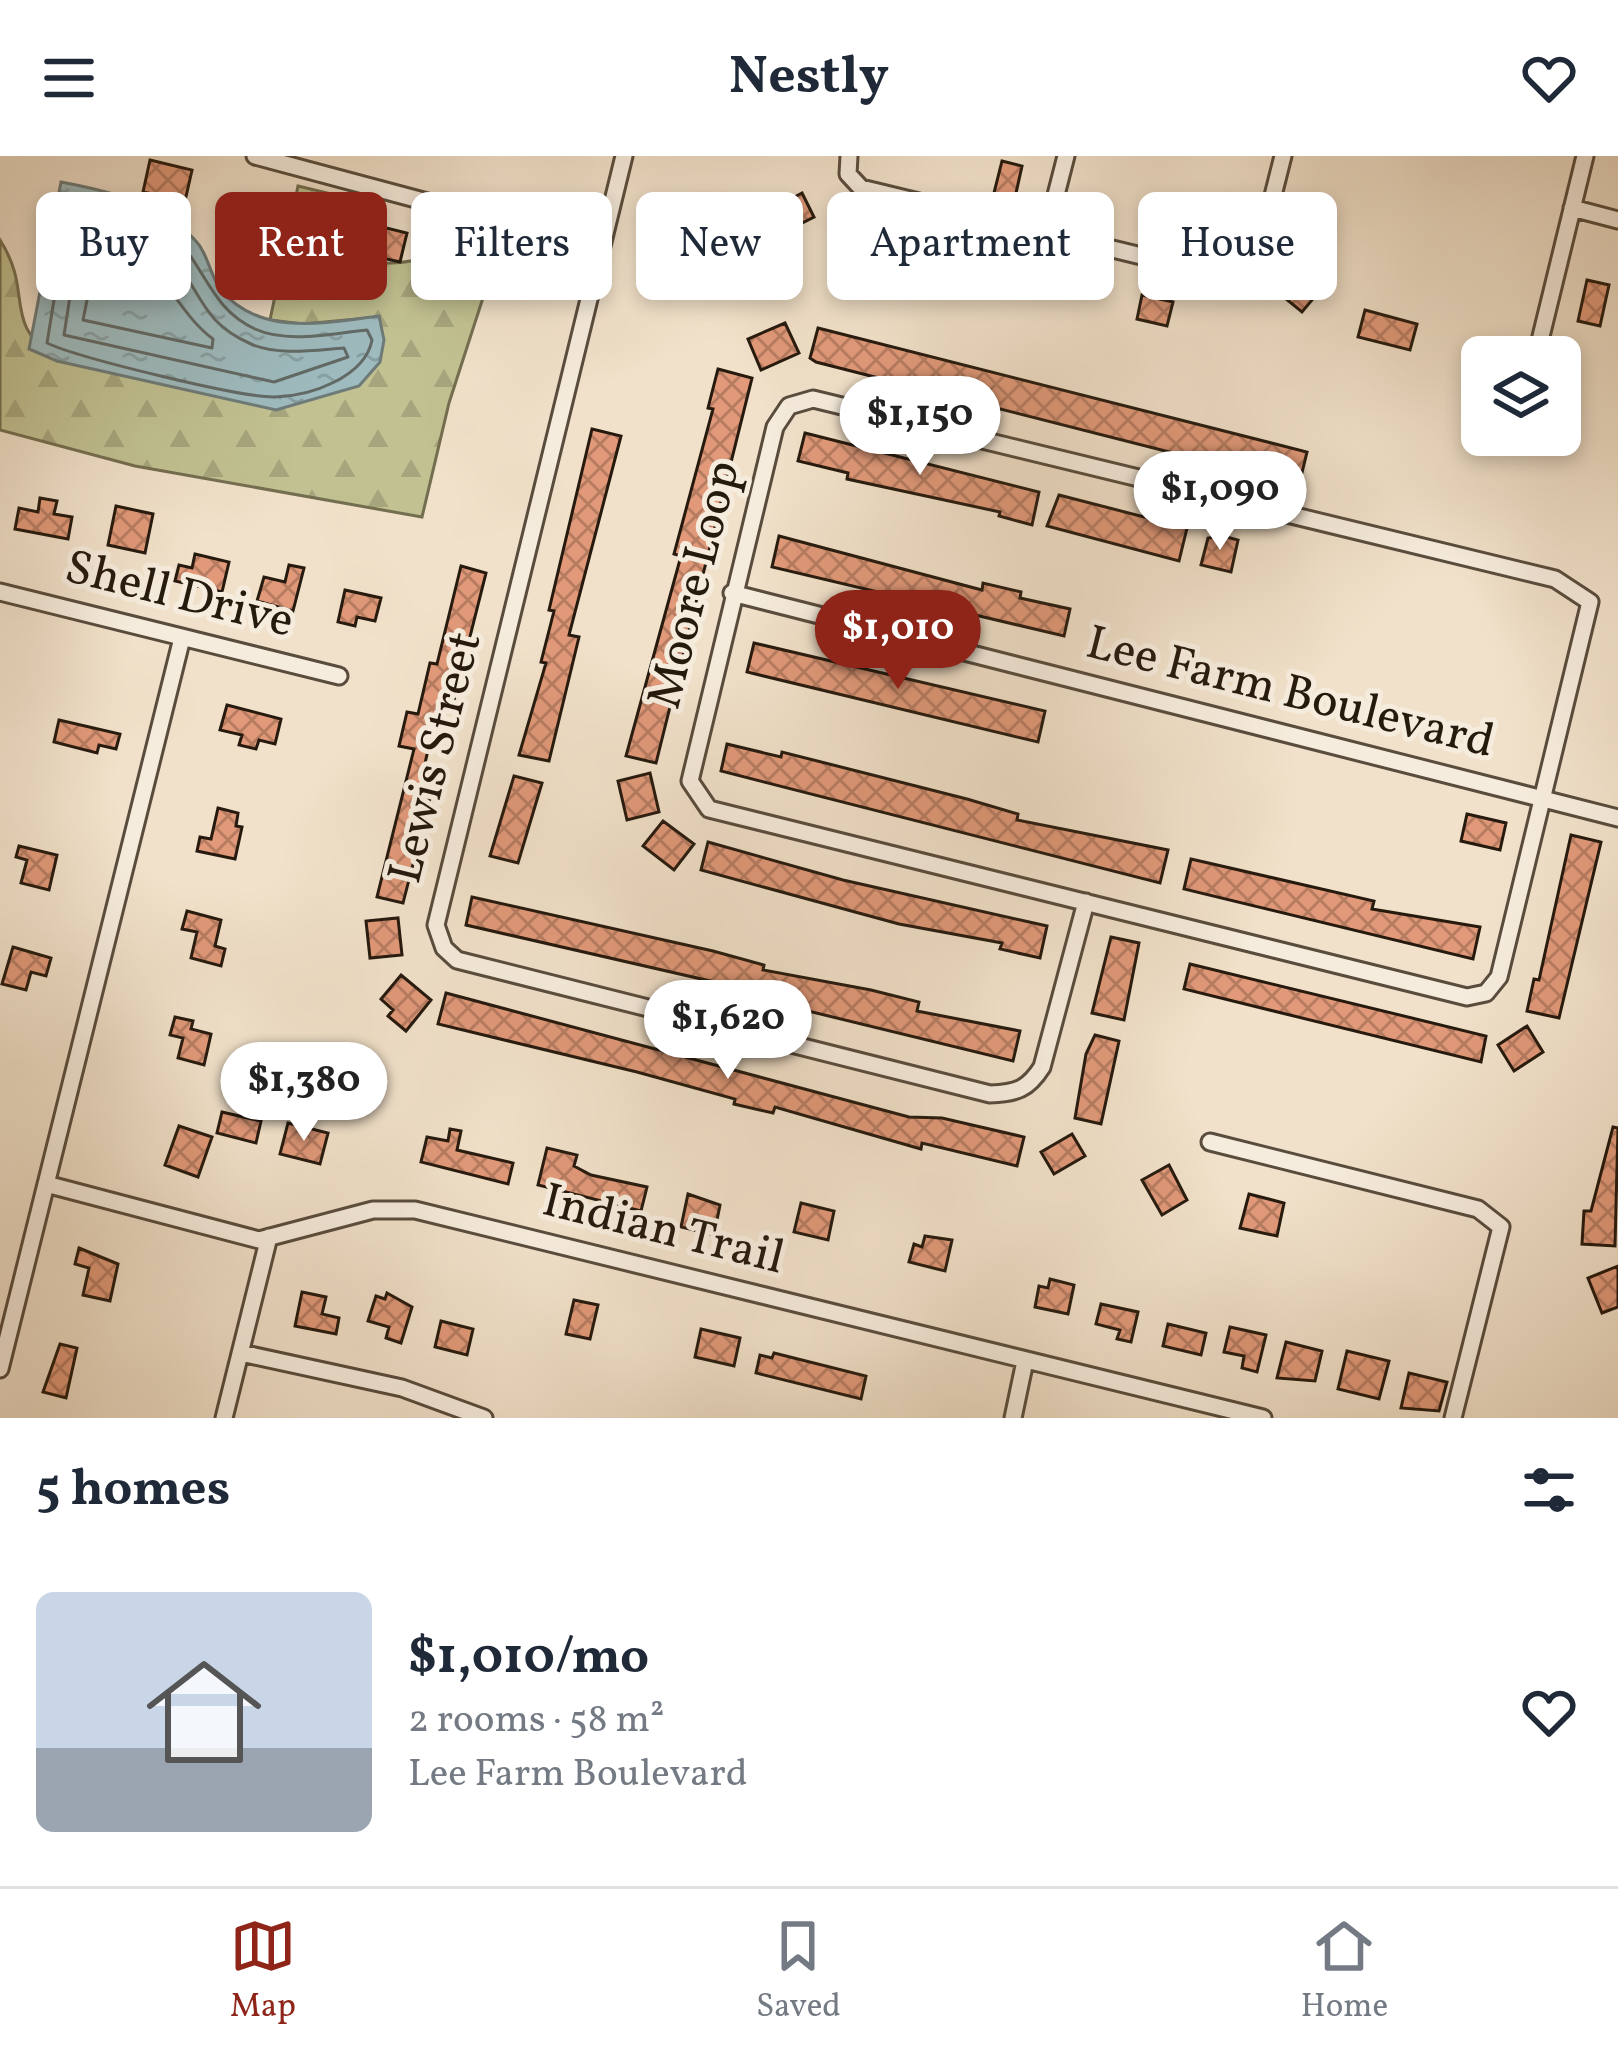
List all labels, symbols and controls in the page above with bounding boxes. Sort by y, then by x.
text: Nestly [729,41,889,116]
icon: menu [36,45,102,111]
icon: heart [1516,45,1582,111]
chip: Buy [36,192,191,300]
chip: Rent [215,192,387,300]
chip: Filters [411,192,612,300]
chip: New [636,192,803,300]
chip: Apartment [827,192,1114,300]
chip: House [1138,192,1337,300]
map controls [1461,336,1581,456]
button: layers [1461,336,1581,456]
pin: $1,150 [822,376,1018,478]
text: $1,150 [867,388,973,442]
pin: $1,090 [1122,451,1318,553]
street label: Moore Loop [633,454,759,716]
text: $1,090 [1161,463,1279,517]
street label: Shell Drive [58,535,300,657]
pin: $1,010 [800,590,996,692]
text: $1,010 [842,602,954,656]
street label: Lee Farm Boulevard [1079,611,1501,777]
street label: Lewis Street [373,625,501,891]
pin: $1,620 [630,980,826,1082]
text: $1,620 [671,992,785,1046]
pin: $1,380 [206,1042,402,1144]
text: $1,380 [247,1054,361,1108]
street label: Indian Trail [535,1169,791,1293]
text: 5 homes [36,1455,230,1526]
icon: filters [1516,1457,1582,1523]
text: $1,010/mo [408,1623,649,1694]
icon: home [132,1640,276,1784]
icon: heart [1516,1679,1582,1745]
text: 2 rooms · 58 m² [408,1694,664,1748]
text: Lee Farm Boulevard [408,1748,748,1802]
tab: Map [230,1913,296,2031]
tab: Saved [756,1913,841,2031]
tab: Home [1301,1913,1388,2031]

